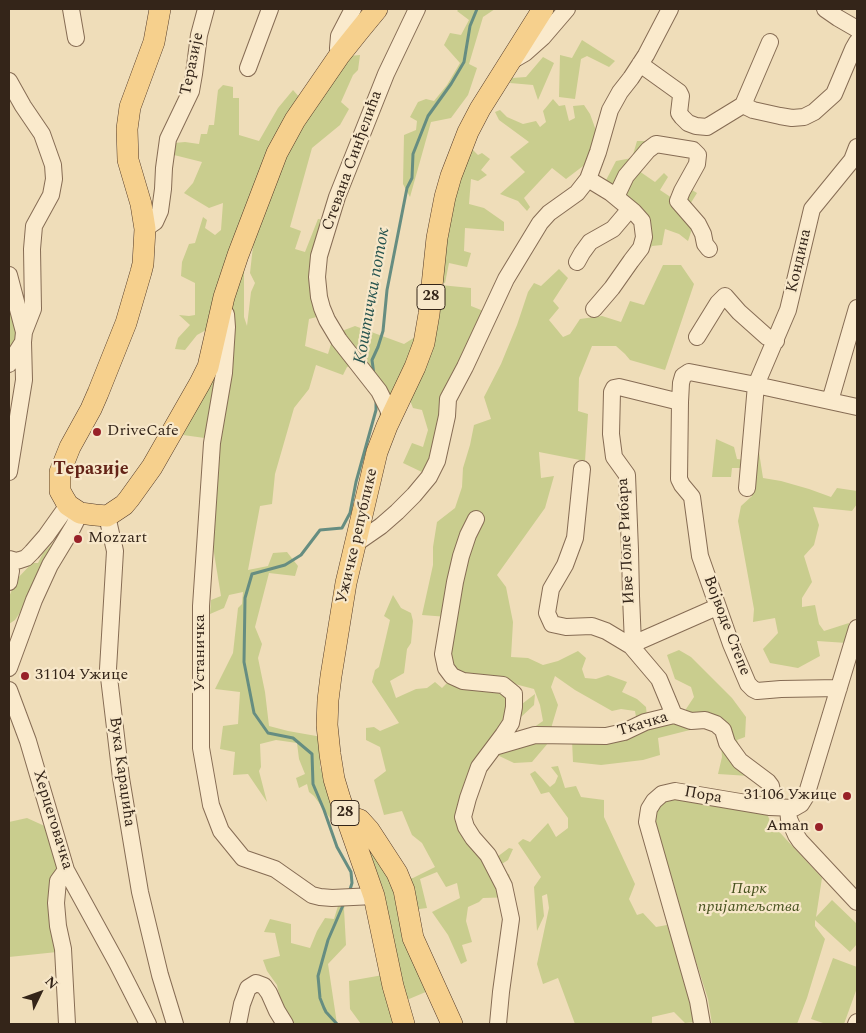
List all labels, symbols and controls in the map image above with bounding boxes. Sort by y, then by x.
street label: Теразије [177,31,209,97]
street label: Стевана Синђелића [319,88,387,234]
water label: Коштички поток [350,226,396,366]
street label: Кондина [783,227,817,295]
road number: 28 [417,284,445,310]
place label: DriveCafe [107,422,179,442]
marker: DriveCafe [91,426,103,438]
district label: Теразије [53,459,129,481]
street label: Ужичке републике [333,467,383,605]
street label: Иве Лоле Рибара [614,477,640,605]
place label: Mozzart [88,529,147,549]
marker: Mozzart [72,533,84,545]
street label: Војводе Степе [698,573,754,679]
street label: Устаничка [191,614,211,692]
place label: 31104 Ужице [35,666,128,686]
marker: 31104 Ужице [19,670,31,682]
street label: Ткачка [615,708,671,742]
street label: Вука Караџића [104,716,138,828]
street label: Херцеговачка [28,768,76,872]
street label: Пора [683,783,723,809]
place label: 31106 Ужице [744,786,837,806]
marker: 31106 Ужице [841,790,853,802]
road number: 28 [331,800,359,826]
place label: Aman [766,817,809,837]
marker: Aman [813,821,825,833]
park label: Парк пријатељства [698,880,800,918]
north arrow [15,968,65,1018]
text: N [40,971,63,994]

